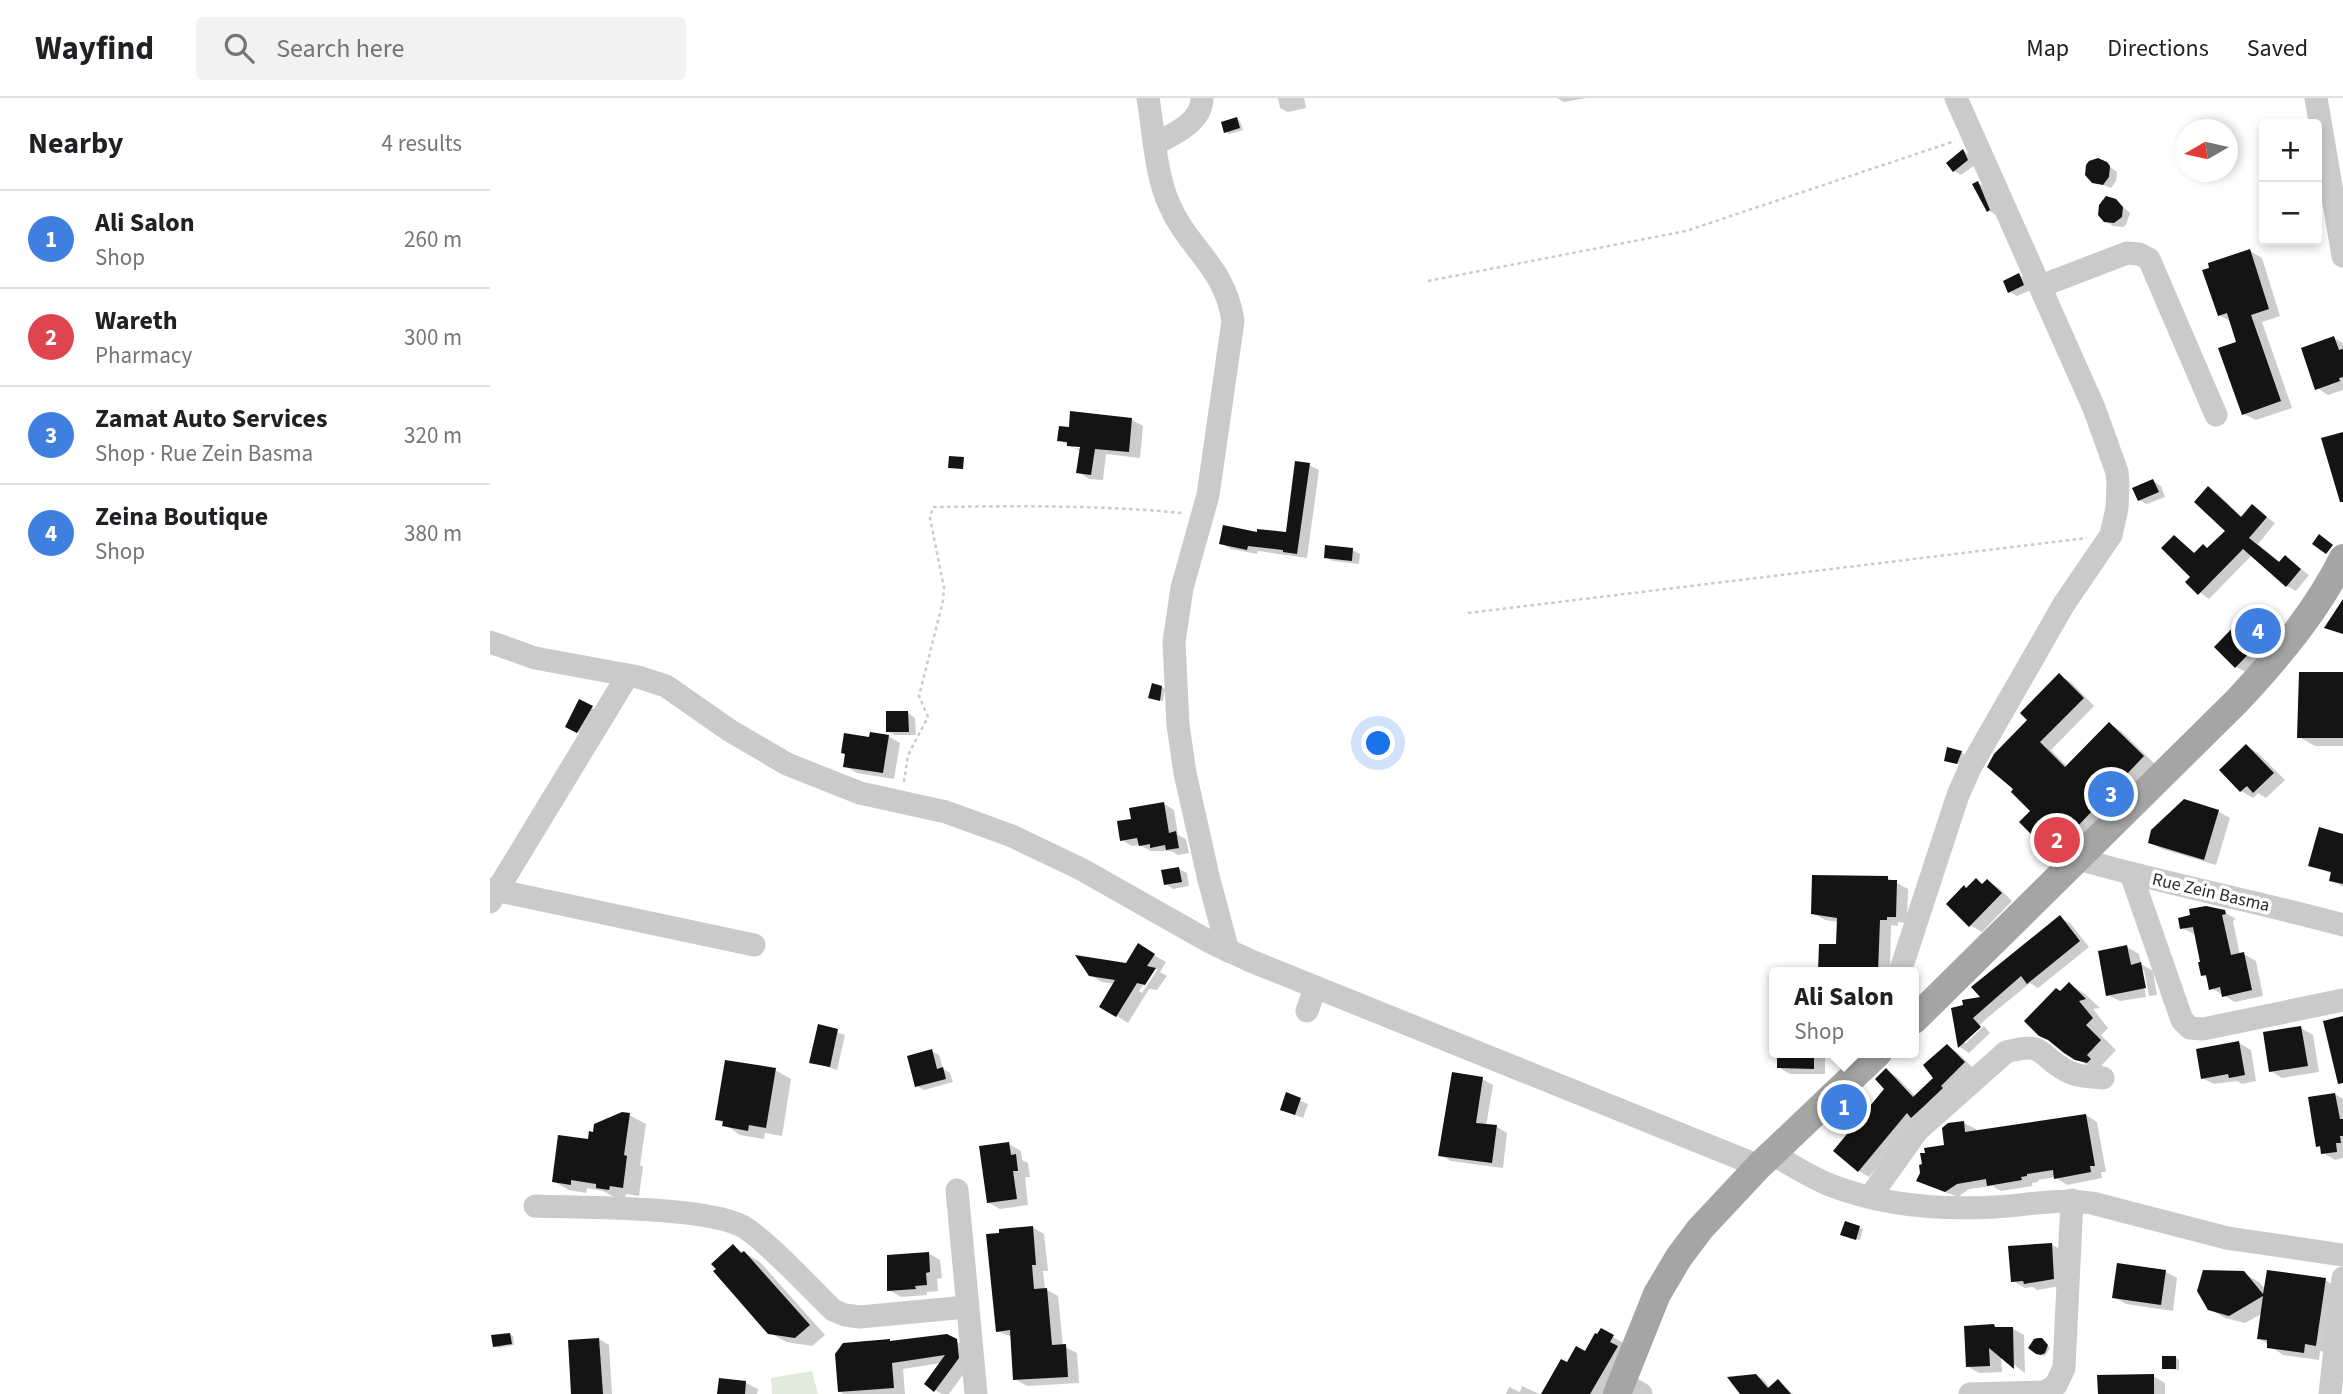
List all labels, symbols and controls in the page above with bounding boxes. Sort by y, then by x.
search box [196,17,686,80]
text: Wayfind [35,25,154,72]
icon: search [220,29,258,67]
text: Search here [276,30,404,67]
text: Map [2026,31,2069,66]
text: Directions [2107,31,2209,66]
text: Saved [2247,31,2308,66]
north arrow [2175,119,2238,182]
map controls [2259,119,2322,245]
button: + [2259,119,2322,182]
text: Nearby [28,122,123,165]
text: 4 results [382,127,462,160]
button: − [2259,182,2322,245]
text: Ali Salon [95,204,195,241]
text: 1 [45,223,57,256]
text: 260 m [404,223,462,256]
text: Shop [95,241,145,274]
text: Wareth [95,302,178,339]
text: 2 [45,321,57,354]
text: 300 m [404,321,462,354]
text: Pharmacy [95,339,192,372]
text: Zamat Auto Services [95,400,328,437]
text: 3 [45,419,57,452]
text: 320 m [404,419,462,452]
text: Shop · Rue Zein Basma [95,437,313,470]
text: Zeina Boutique [95,498,268,535]
text: 4 [45,517,57,550]
text: 380 m [404,517,462,550]
text: Shop [95,535,145,568]
pin: 4 [2235,605,2281,657]
your location [1361,726,1395,760]
pin: 3 [2088,768,2134,820]
pin: 2 [2034,814,2080,866]
street label: Rue Zein Basma [2150,867,2272,918]
popup [1769,967,1919,1058]
text: Ali Salon [1794,978,1894,1015]
text: Shop [1794,1015,1844,1048]
pin: 1 [1821,1081,1867,1133]

